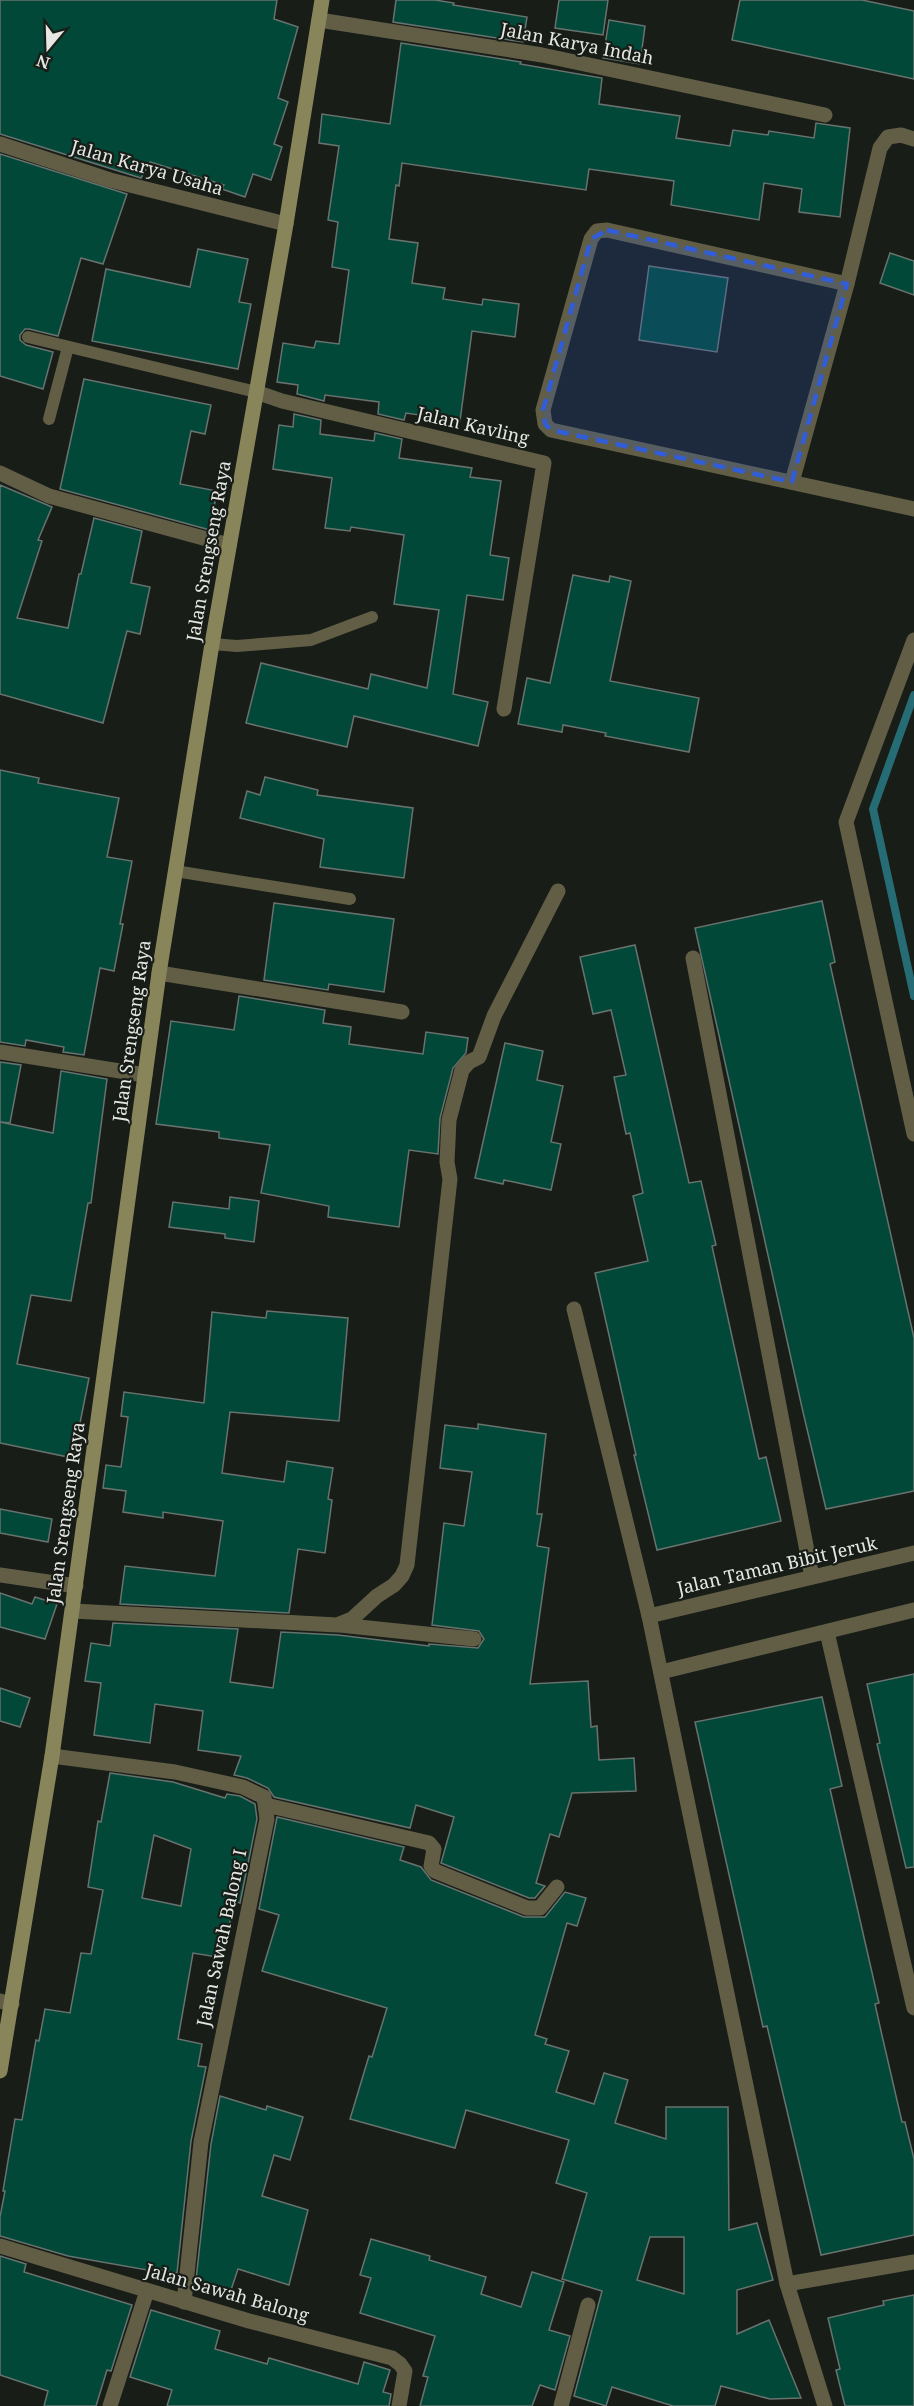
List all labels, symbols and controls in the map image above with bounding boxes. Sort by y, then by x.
street label: Jalan Karya Indah [498,16,656,70]
north arrow [18,18,78,78]
text: N [33,50,53,75]
street label: Jalan Karya Usaha [67,134,226,200]
street label: Jalan Kavling [414,400,532,450]
street label: Jalan Srengseng Raya [180,458,236,644]
street label: Jalan Srengseng Raya [106,938,156,1124]
street label: Jalan Srengseng Raya [40,1420,90,1606]
street label: Jalan Taman Bibit Jeruk [673,1530,880,1600]
street label: Jalan Sawah Balong I [190,1847,252,2030]
street label: Jalan Sawah Balong [142,2257,312,2327]

